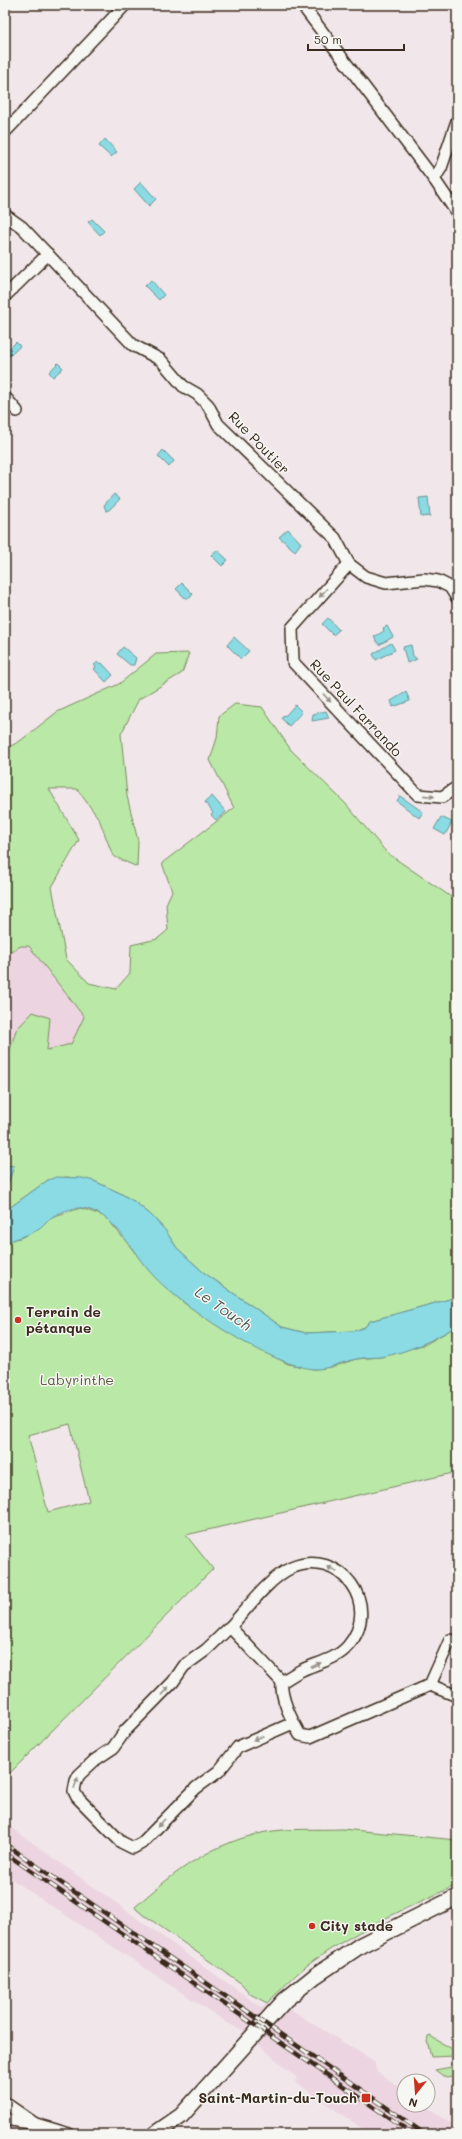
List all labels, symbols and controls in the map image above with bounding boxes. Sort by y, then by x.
scale bar [308,26,404,52]
text: 50 m [314,31,342,47]
street label: Rue Poutier [225,407,294,478]
one-way arrow [318,588,327,599]
street label: Rue Paul Farrando [306,655,407,761]
one-way arrow [322,693,332,703]
one-way arrow [423,793,435,799]
water label: Le Touch [191,1281,256,1335]
place label: Terrain de pétanque [26,1302,101,1337]
marker: Terrain de pétanque [13,1315,23,1325]
park label: Labyrinthe [40,1370,114,1389]
one-way arrow [326,1566,338,1572]
one-way arrow [311,1661,323,1667]
one-way arrow [160,1686,169,1695]
one-way arrow [251,1736,263,1742]
one-way arrow [73,1777,79,1789]
one-way arrow [157,1818,166,1828]
place label: City stade [320,1916,393,1935]
marker: City stade [307,1921,317,1931]
north arrow [396,2073,436,2113]
place label: Saint-Martin-du-Touch [199,2088,357,2107]
marker: Saint-Martin-du-Touch [360,2092,372,2104]
text: N [407,2095,419,2111]

